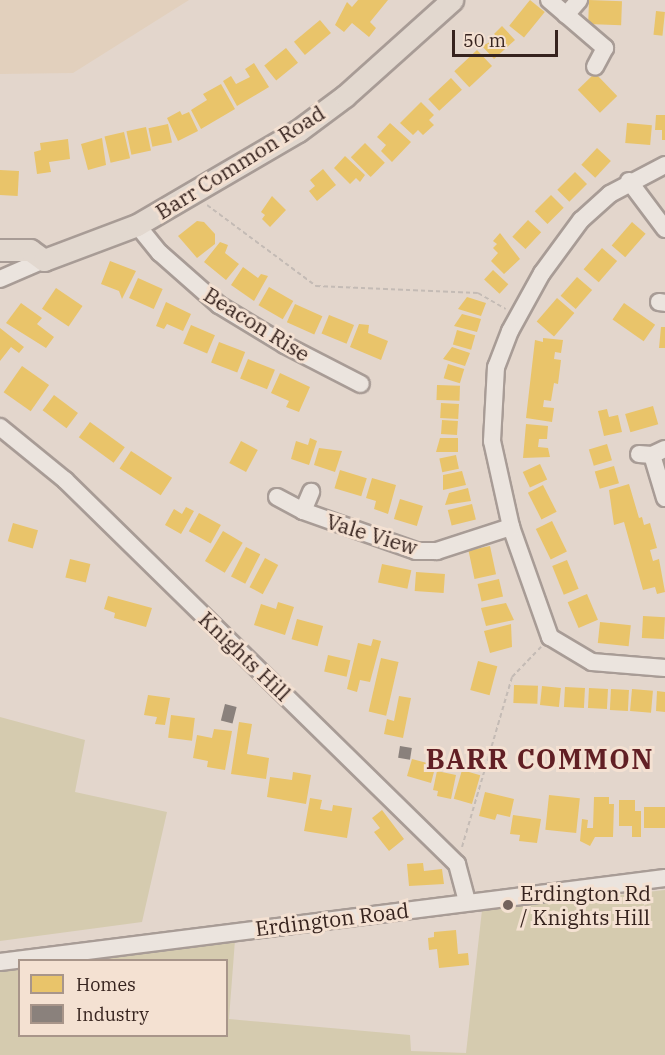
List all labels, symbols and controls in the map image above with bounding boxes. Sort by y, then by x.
scale bar [455,18,562,56]
text: 50 m [463,29,506,52]
street label: Barr Common Road [151,100,329,224]
street label: Beacon Rise [199,282,315,366]
street label: Vale View [323,508,421,560]
street label: Knights Hill [194,606,296,706]
district label: BARR COMMON [426,743,654,775]
place label: Erdington Rd / Knights Hill [520,880,651,930]
street label: Erdington Road [254,897,410,941]
marker: Erdington Rd / Knights Hill [501,898,515,912]
legend [18,959,228,1037]
text: Homes [76,973,136,996]
text: Industry [76,1003,149,1026]

